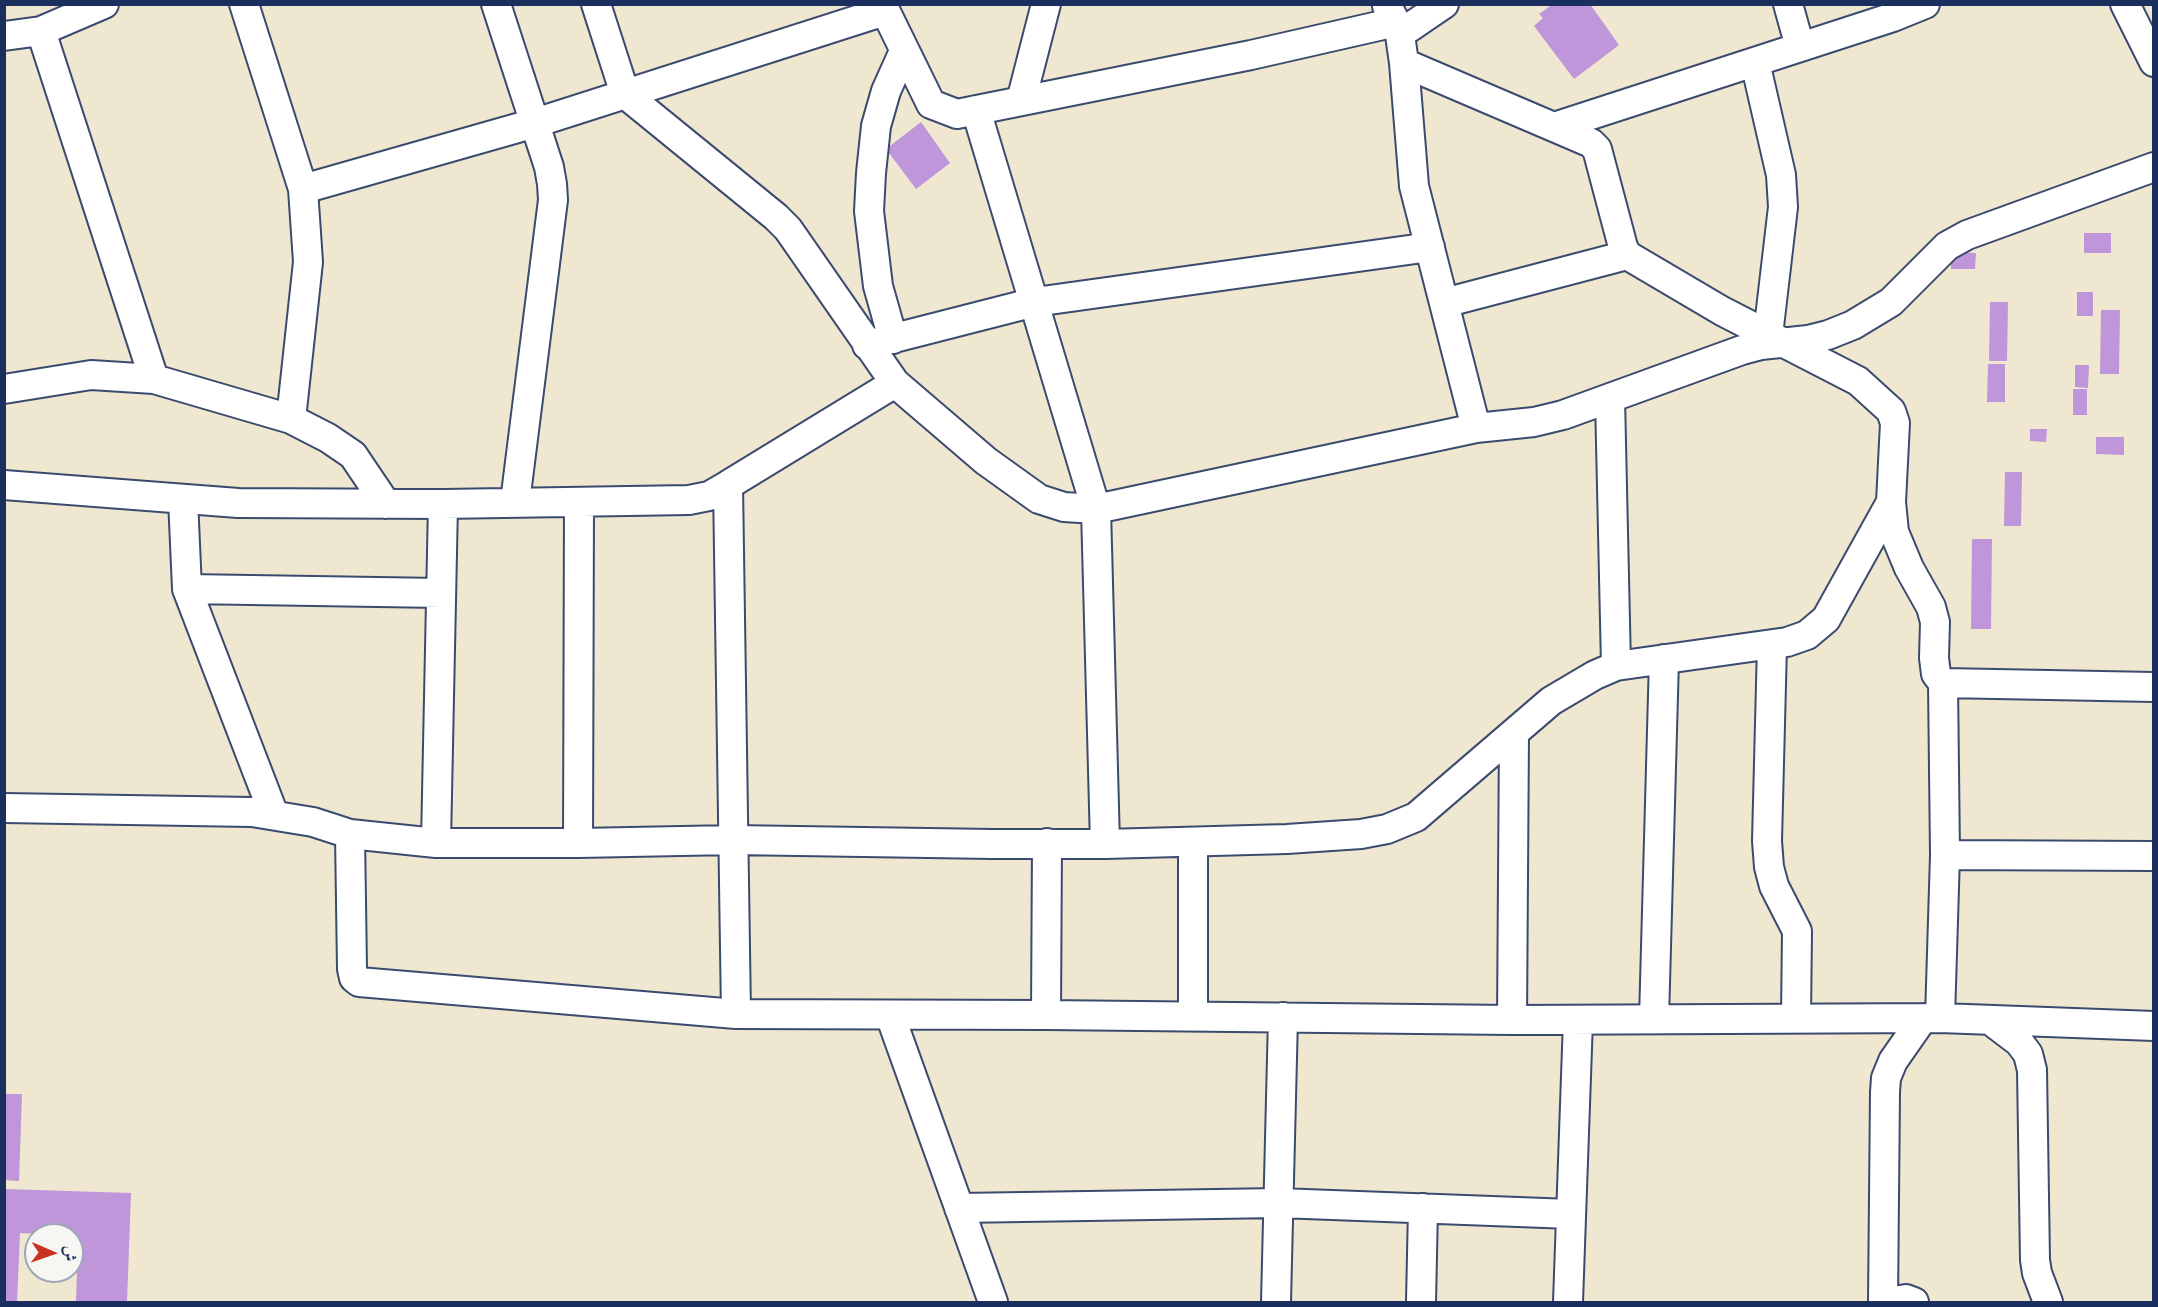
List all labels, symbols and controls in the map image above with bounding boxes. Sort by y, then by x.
north arrow [24,1223,84,1283]
text: ش [61,1245,80,1262]

